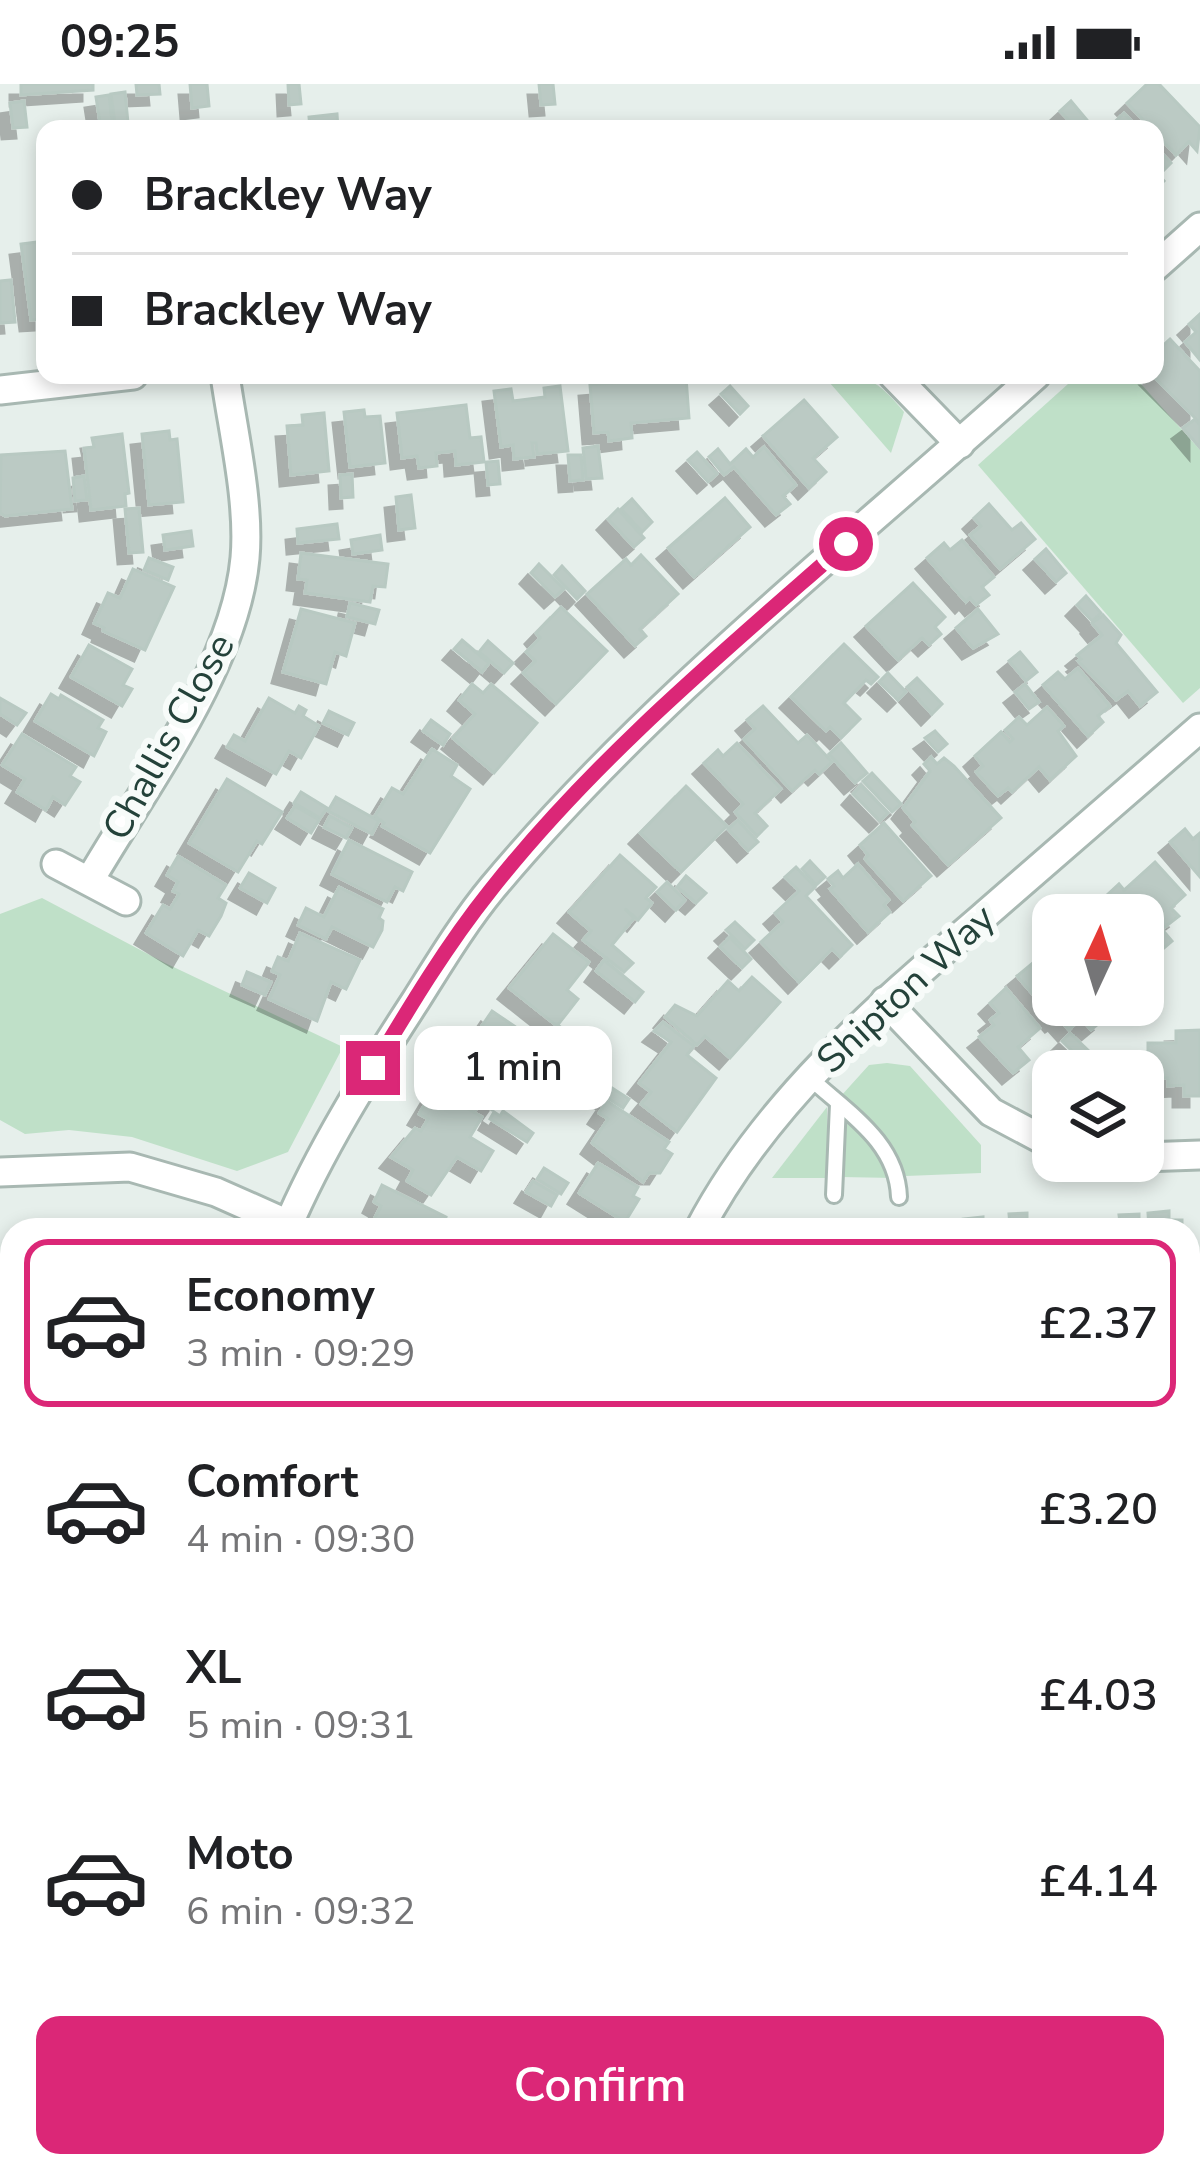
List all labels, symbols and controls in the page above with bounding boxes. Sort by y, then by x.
text: 09:25 [60,12,179,73]
text: Brackley Way [144,165,432,226]
text: Brackley Way [144,280,432,341]
route start [819,517,873,571]
street label: Challis Close [90,624,248,850]
street label: Shipton Way [805,892,1007,1086]
north arrow [1032,894,1164,1026]
map controls [1032,894,1164,1182]
callout: 1 min [415,1026,613,1110]
route end [346,1041,400,1095]
text: 1 min [463,1041,563,1094]
button: layers [1032,1050,1164,1182]
text: Economy [186,1266,375,1327]
icon: car [42,1269,150,1377]
text: £2.37 [1039,1293,1158,1354]
text: 3 min · 09:29 [186,1327,415,1380]
text: Comfort [186,1452,358,1513]
icon: car [42,1455,150,1563]
text: £3.20 [1039,1479,1158,1540]
text: 4 min · 09:30 [186,1513,415,1566]
text: XL [186,1638,242,1699]
icon: car [42,1641,150,1749]
text: £4.03 [1039,1665,1158,1726]
text: 5 min · 09:31 [186,1699,415,1752]
text: Moto [186,1824,294,1885]
icon: car [42,1827,150,1935]
text: £4.14 [1039,1851,1158,1912]
text: 6 min · 09:32 [186,1885,415,1938]
button: Confirm [36,2016,1164,2154]

